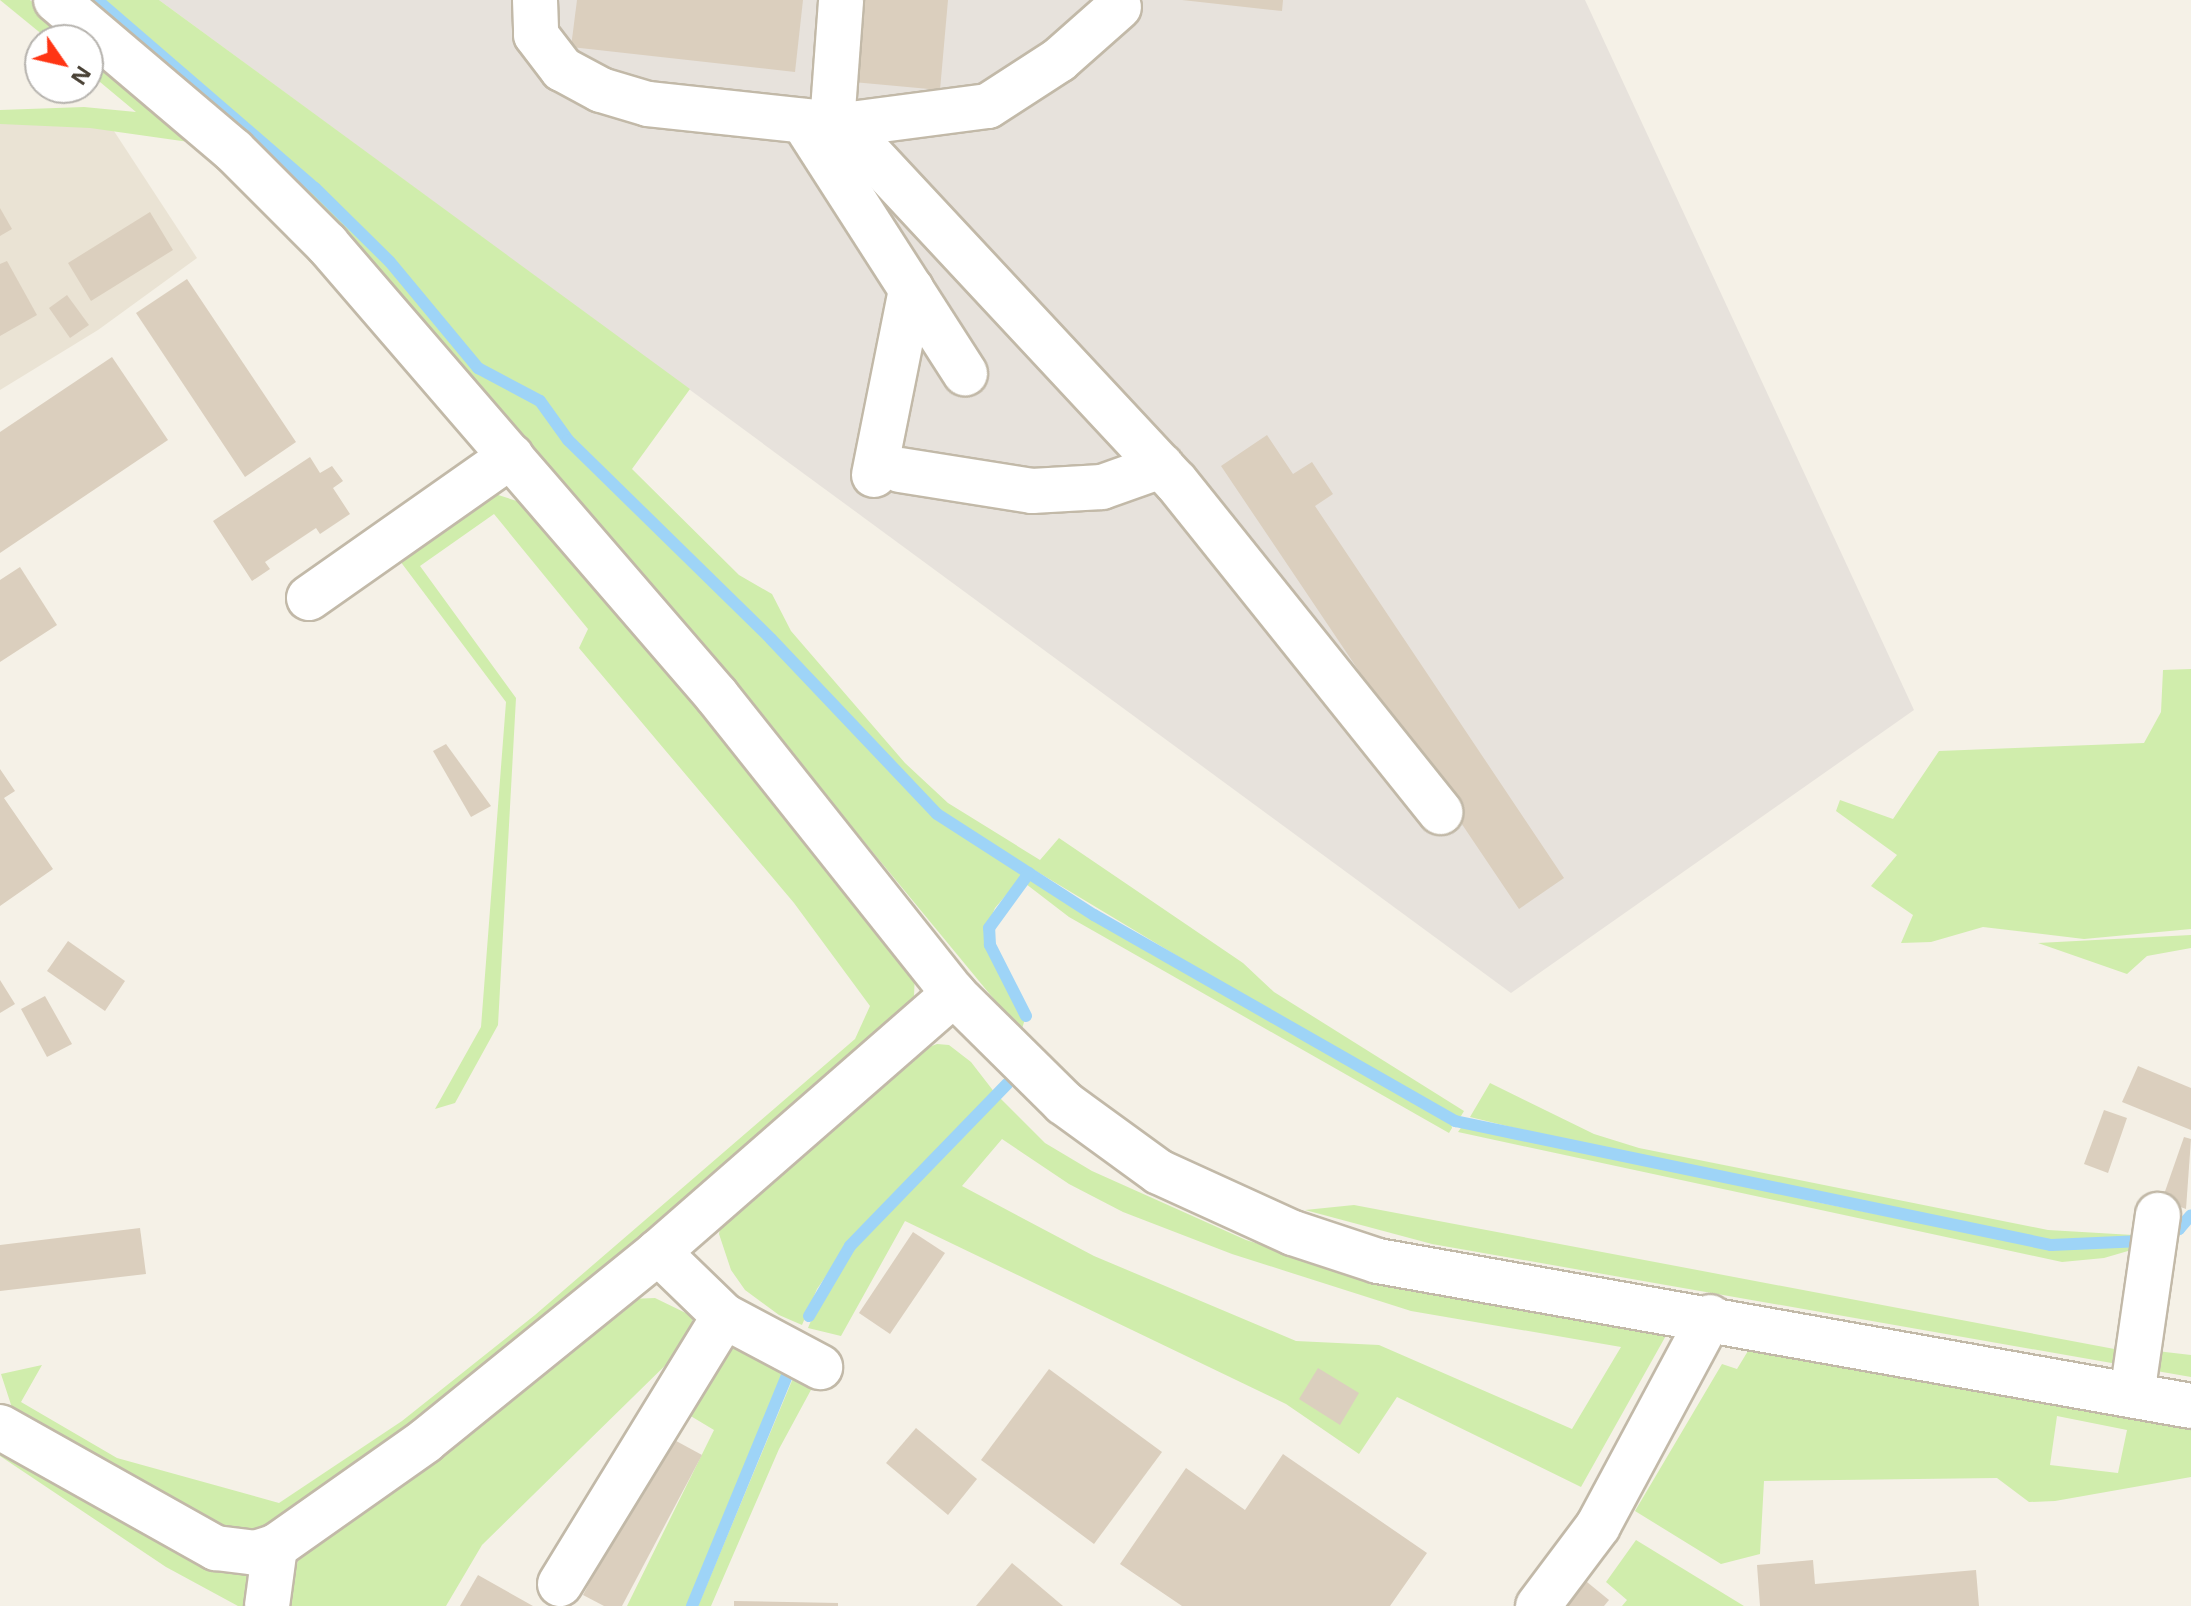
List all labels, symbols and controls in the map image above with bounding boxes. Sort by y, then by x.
north arrow [24,24,104,104]
text: N [65,60,100,92]

